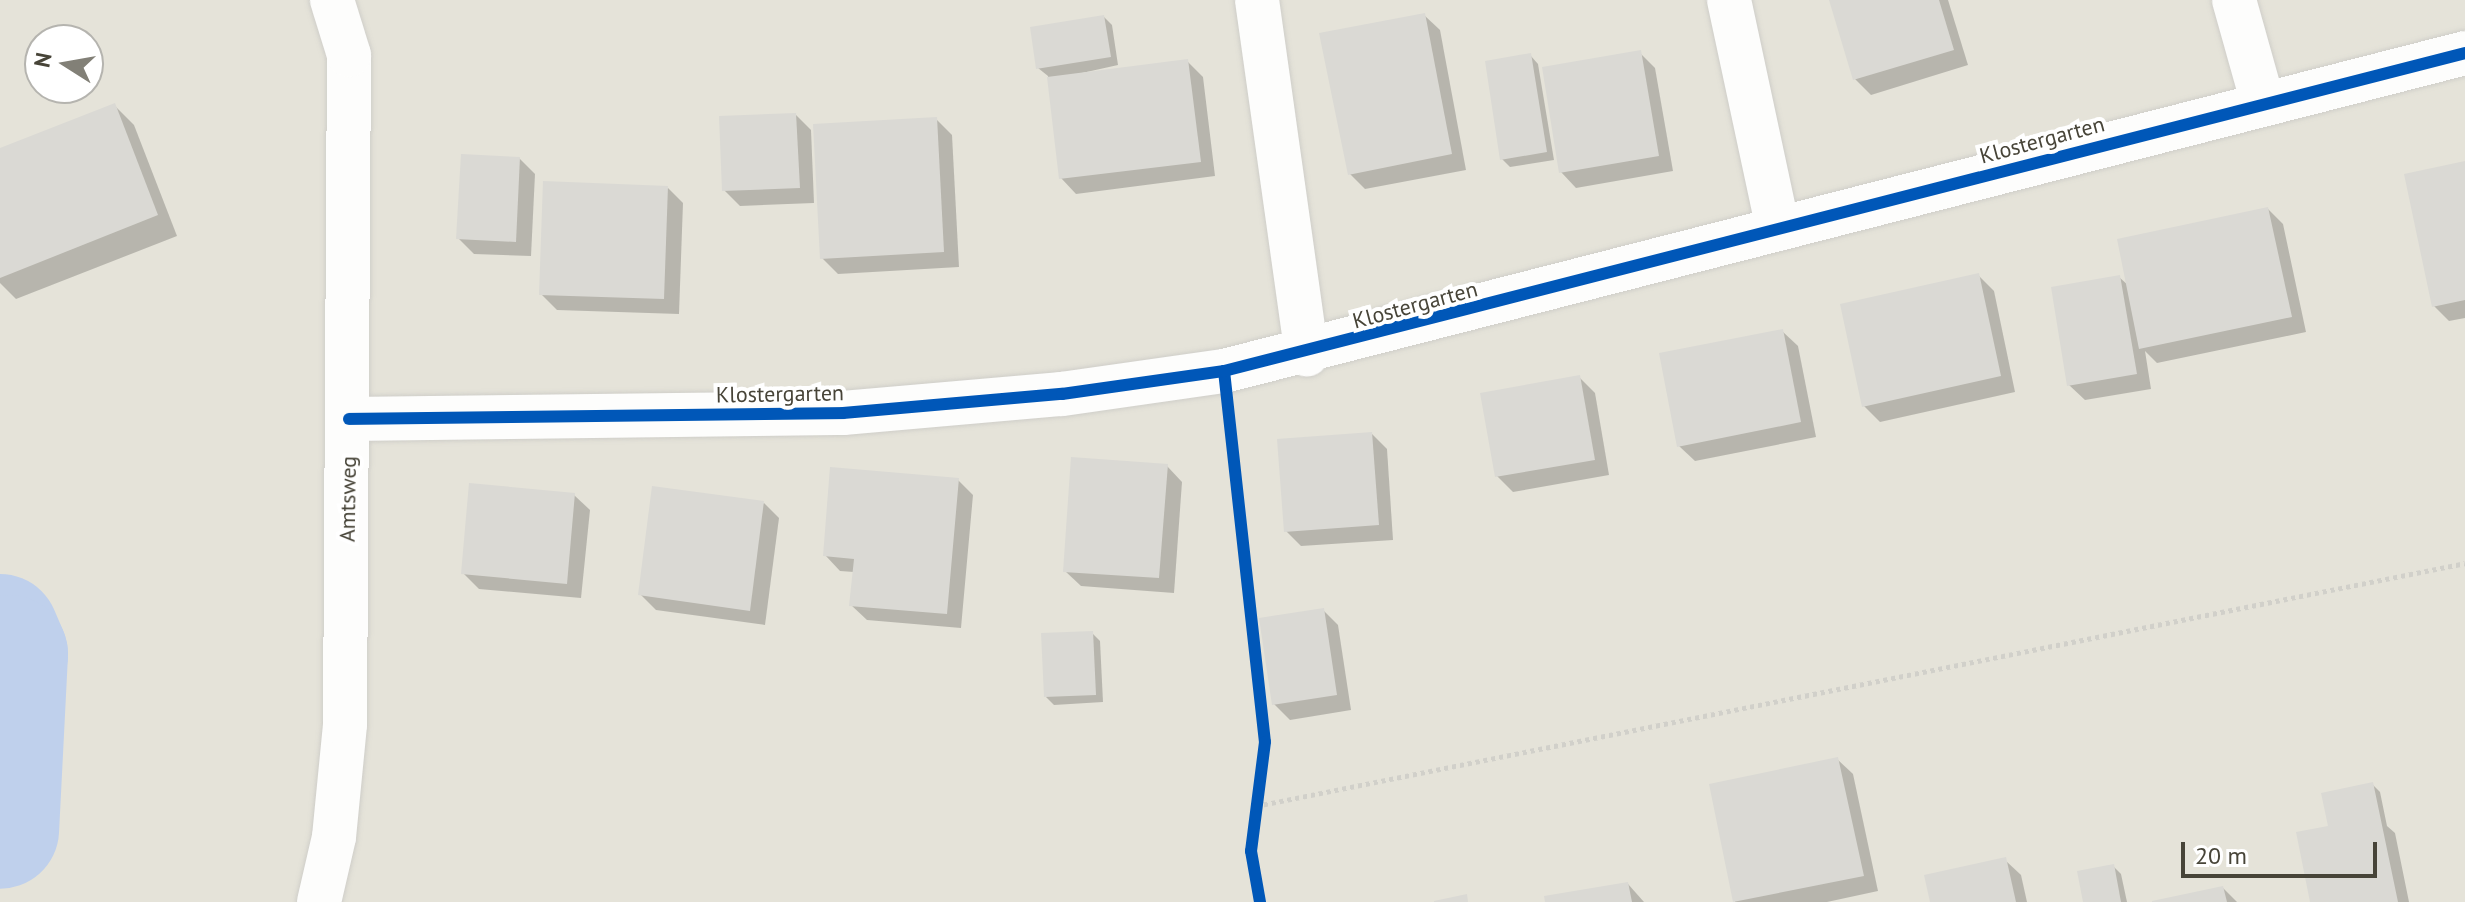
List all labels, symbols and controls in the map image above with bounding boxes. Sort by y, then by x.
north arrow [24,24,104,104]
text: N [27,50,58,70]
street label: Klostergarten [1977,111,2107,169]
street label: Klostergarten [1350,276,1480,334]
street label: Klostergarten [716,380,844,408]
street label: Amtsweg [334,456,362,542]
scale bar [2185,826,2381,876]
text: 20 m [2195,840,2247,871]

